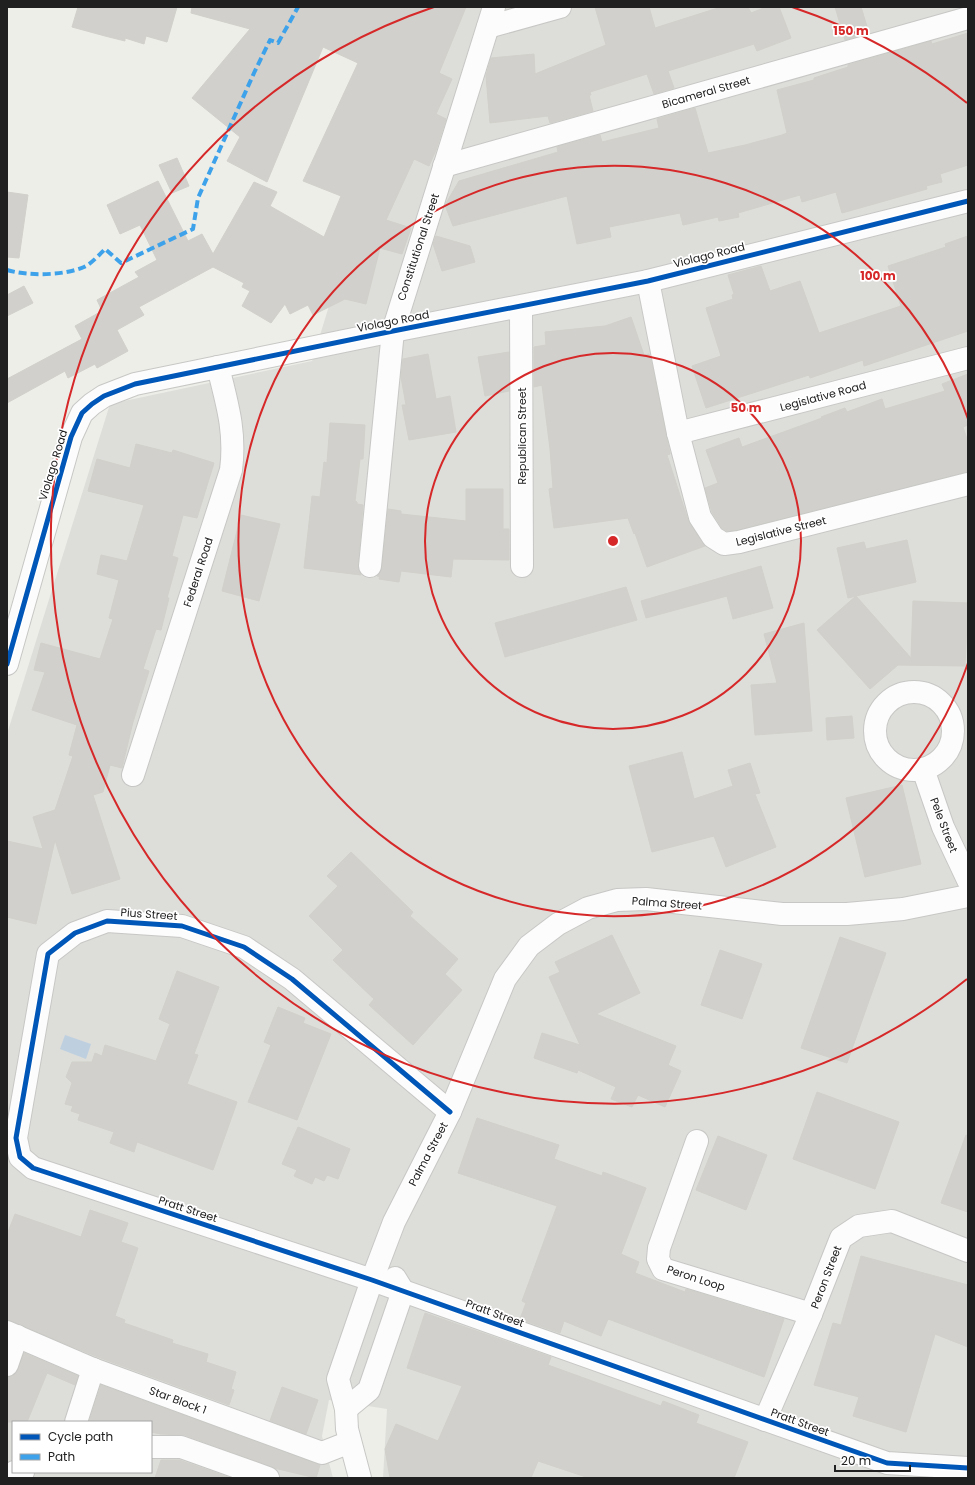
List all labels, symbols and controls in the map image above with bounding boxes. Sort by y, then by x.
text: 150 m [833,22,869,39]
street label: Bicameral Street [660,72,752,112]
street label: Constitutional Street [393,191,443,303]
street label: Violago Road [671,238,747,272]
text: 100 m [860,267,896,284]
street label: Violago Road [355,306,431,336]
street label: Legislative Road [778,377,868,415]
street label: Republican Street [514,387,530,485]
text: 50 m [731,399,762,416]
street label: Violago Road [35,428,71,502]
street label: Legislative Street [734,512,828,550]
centre of rings [606,534,620,548]
street label: Federal Road [179,535,217,609]
street label: Pele Street [926,795,962,855]
street label: Palma Street [631,893,703,913]
street label: Pius Street [120,904,178,924]
street label: Palma Street [404,1119,452,1189]
street label: Pratt Street [156,1192,220,1226]
street label: Peron Street [807,1243,845,1311]
street label: Peron Loop [665,1261,727,1295]
street label: Pratt Street [464,1295,526,1331]
street label: Star Block 1 [147,1382,209,1418]
street label: Pratt Street [769,1404,831,1440]
legend [12,1421,152,1473]
text: Cycle path [48,1428,113,1445]
scale bar [835,1447,910,1473]
text: Path [48,1448,75,1465]
text: 20 m [841,1452,871,1469]

